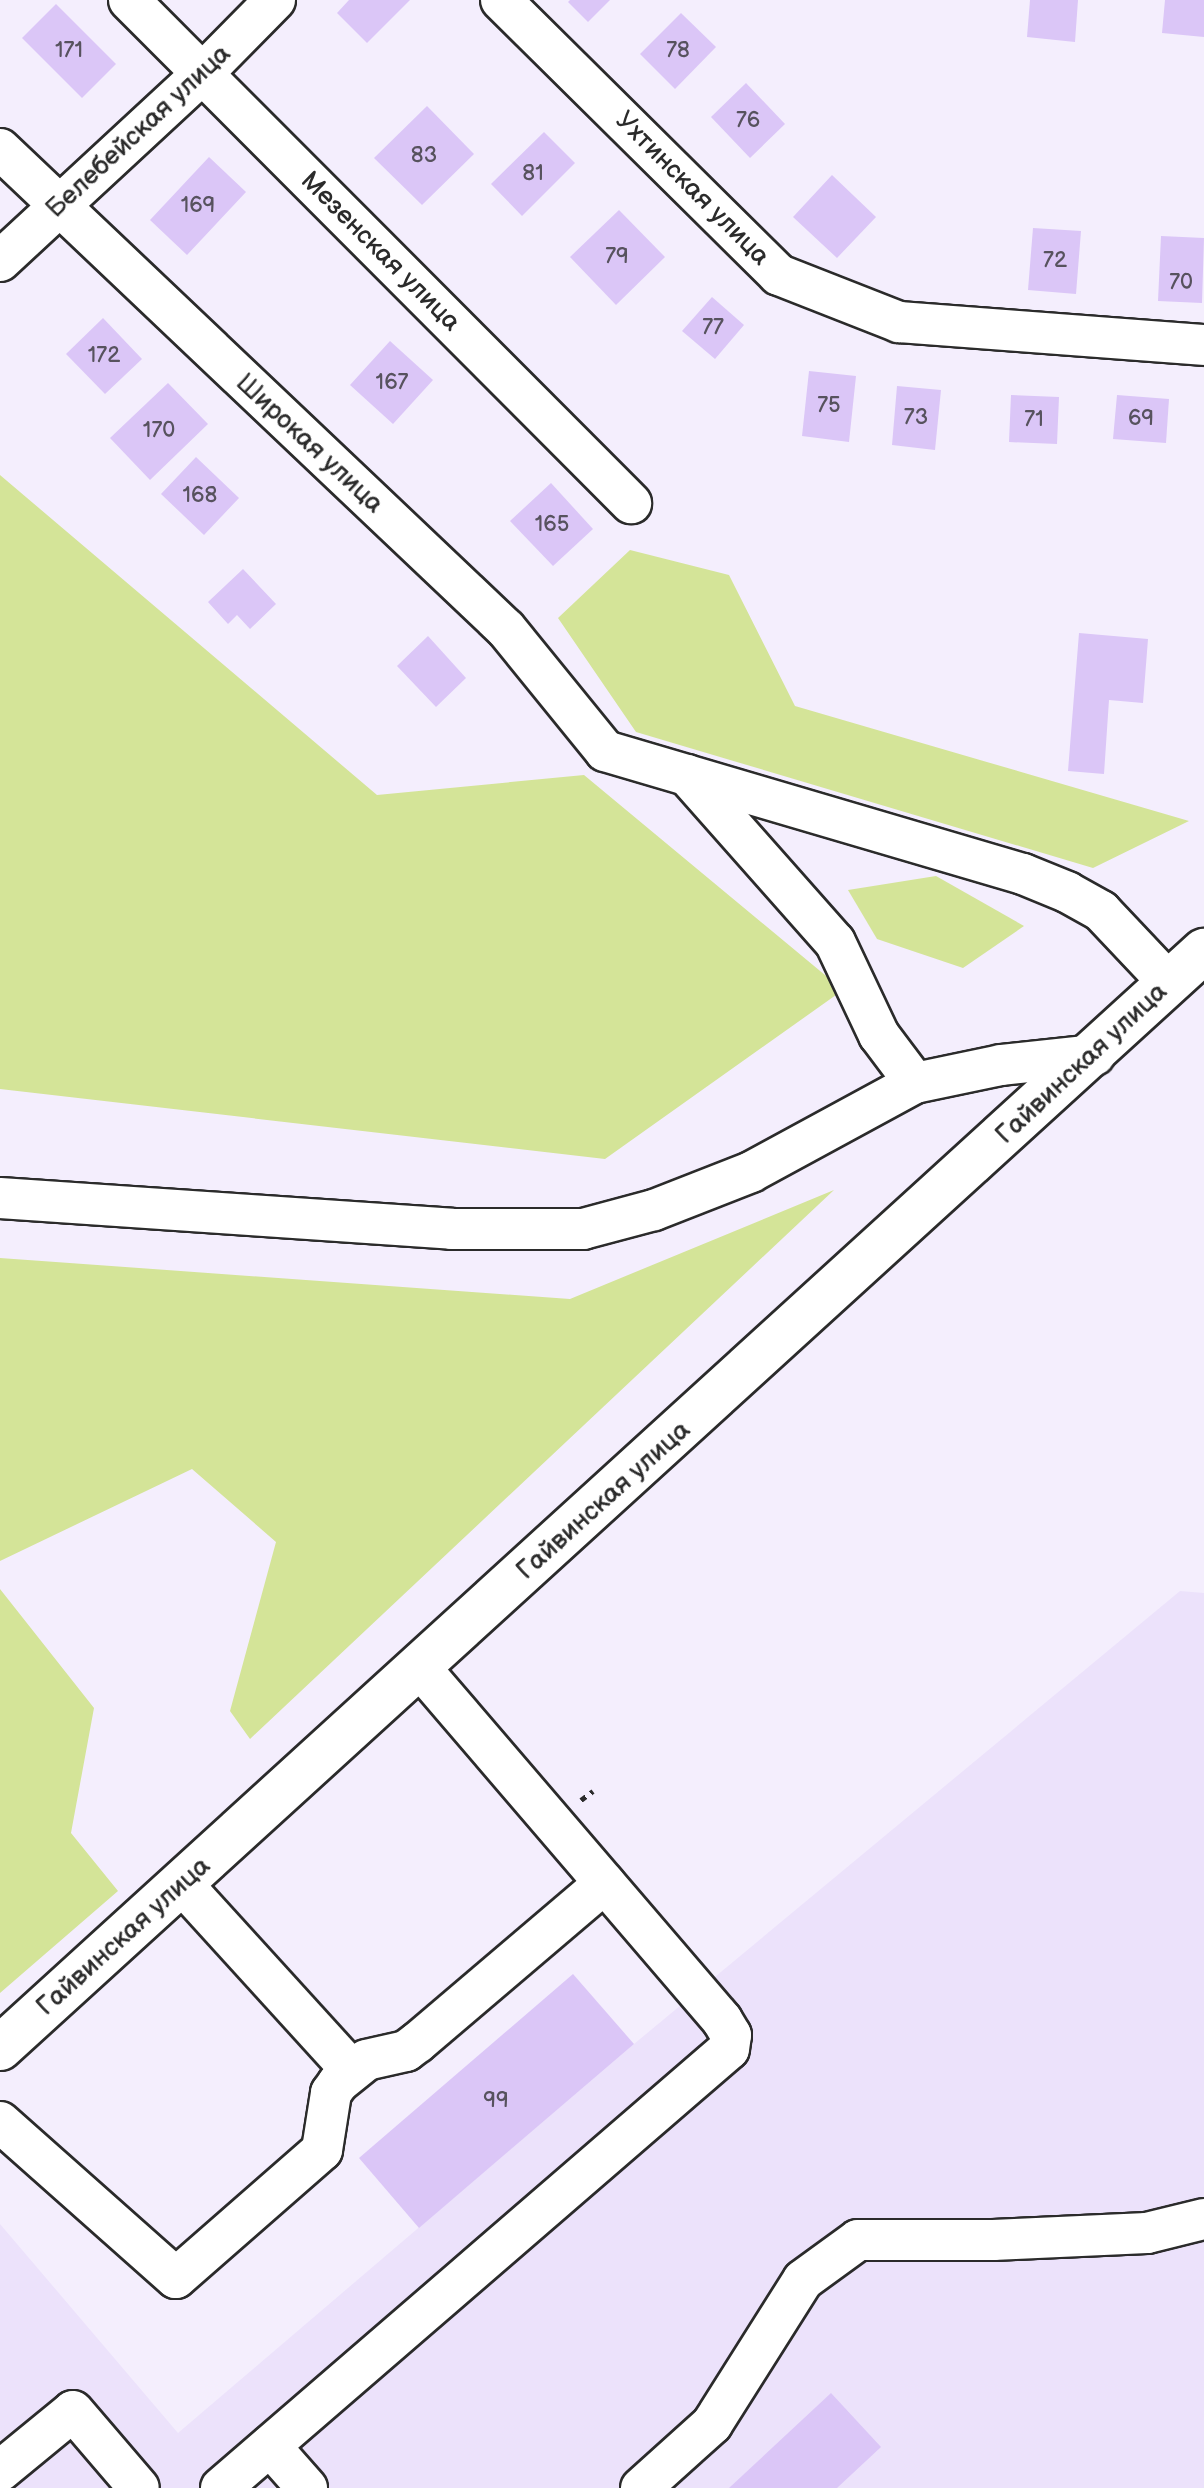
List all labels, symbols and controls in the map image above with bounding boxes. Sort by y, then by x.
house number: 171 [55,38,83,64]
house number: 78 [666,38,690,64]
street label: Белебейская улица [41,39,237,225]
street label: Ухтинская улица [609,106,775,272]
house number: 76 [736,108,760,134]
house number: 83 [411,143,437,169]
house number: 81 [522,161,544,187]
street label: Мезенская улица [294,166,466,338]
house number: 169 [181,193,215,219]
house number: 79 [605,244,629,270]
house number: 72 [1043,248,1067,274]
house number: 70 [1169,270,1193,296]
house number: 77 [702,315,724,341]
house number: 172 [88,343,120,369]
street label: Широкая улица [229,368,389,520]
house number: 167 [376,370,408,396]
house number: 75 [817,393,841,419]
house number: 73 [904,405,928,431]
house number: 69 [1128,406,1154,432]
house number: 71 [1024,407,1044,433]
house number: 170 [143,418,175,444]
house number: 168 [183,483,217,509]
house number: 165 [535,512,569,538]
street label: Гайвинская улица [990,977,1174,1151]
street label: Гайвинская улица [511,1415,697,1587]
street label: Гайвинская улица [31,1851,217,2023]
house number: 99 [483,2088,509,2114]

